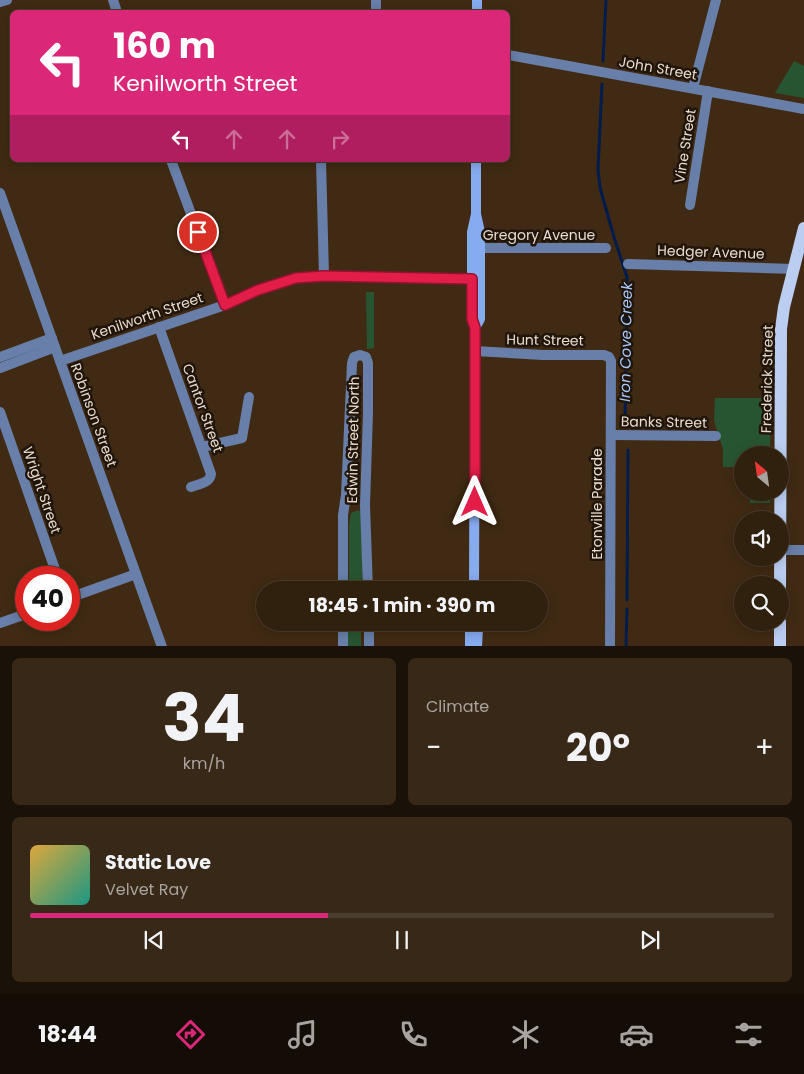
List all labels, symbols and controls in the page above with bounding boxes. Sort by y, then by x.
text: 160 m [113,21,216,70]
icon: left [30,30,95,95]
street label: John Street [617,51,699,85]
text: Kenilworth Street [113,68,297,99]
street label: Vine Street [669,107,701,185]
icon: left [167,125,195,153]
icon: ahead [220,125,248,153]
icon: ahead [273,125,301,153]
icon: right [326,125,354,153]
pin [177,211,219,253]
icon: arrive [184,218,212,246]
street label: Gregory Avenue [483,225,596,245]
street label: Hedger Avenue [657,240,765,264]
water label: Iron Cove Creek [614,281,637,402]
street label: Kenilworth Street [88,287,206,345]
street label: Frederick Street [756,325,778,433]
street label: Hunt Street [506,329,584,351]
street label: Robinson Street [66,360,122,470]
street label: Cantor Street [178,361,228,455]
street label: Edwin Street North [342,376,364,504]
street label: Banks Street [621,411,707,433]
street label: Wright Street [18,444,66,536]
north arrow [734,446,789,501]
map controls [734,446,789,631]
street label: Etonville Parade [587,448,607,560]
position arrow [448,475,500,527]
button: sound [734,511,789,566]
speed limit sign: 40 [15,566,80,631]
button: search [734,576,789,631]
text: 18:45 · 1 min · 390 m [309,592,495,619]
text: 34 [162,673,246,764]
text: Climate [426,695,489,718]
text: 20° [566,721,630,774]
text: − [426,728,441,767]
text: + [755,728,774,767]
text: km/h [183,752,225,775]
text: Static Love [105,849,211,876]
text: Velvet Ray [105,878,188,901]
icon: previous [140,926,168,954]
icon: pause [388,926,416,954]
icon: next [636,926,664,954]
icon: directions [173,1017,208,1052]
icon: music [285,1017,320,1052]
icon: phone [396,1017,431,1052]
icon: climate [508,1017,543,1052]
icon: car [619,1017,654,1052]
icon: filters [731,1017,766,1052]
text: 18:44 [38,1019,97,1050]

